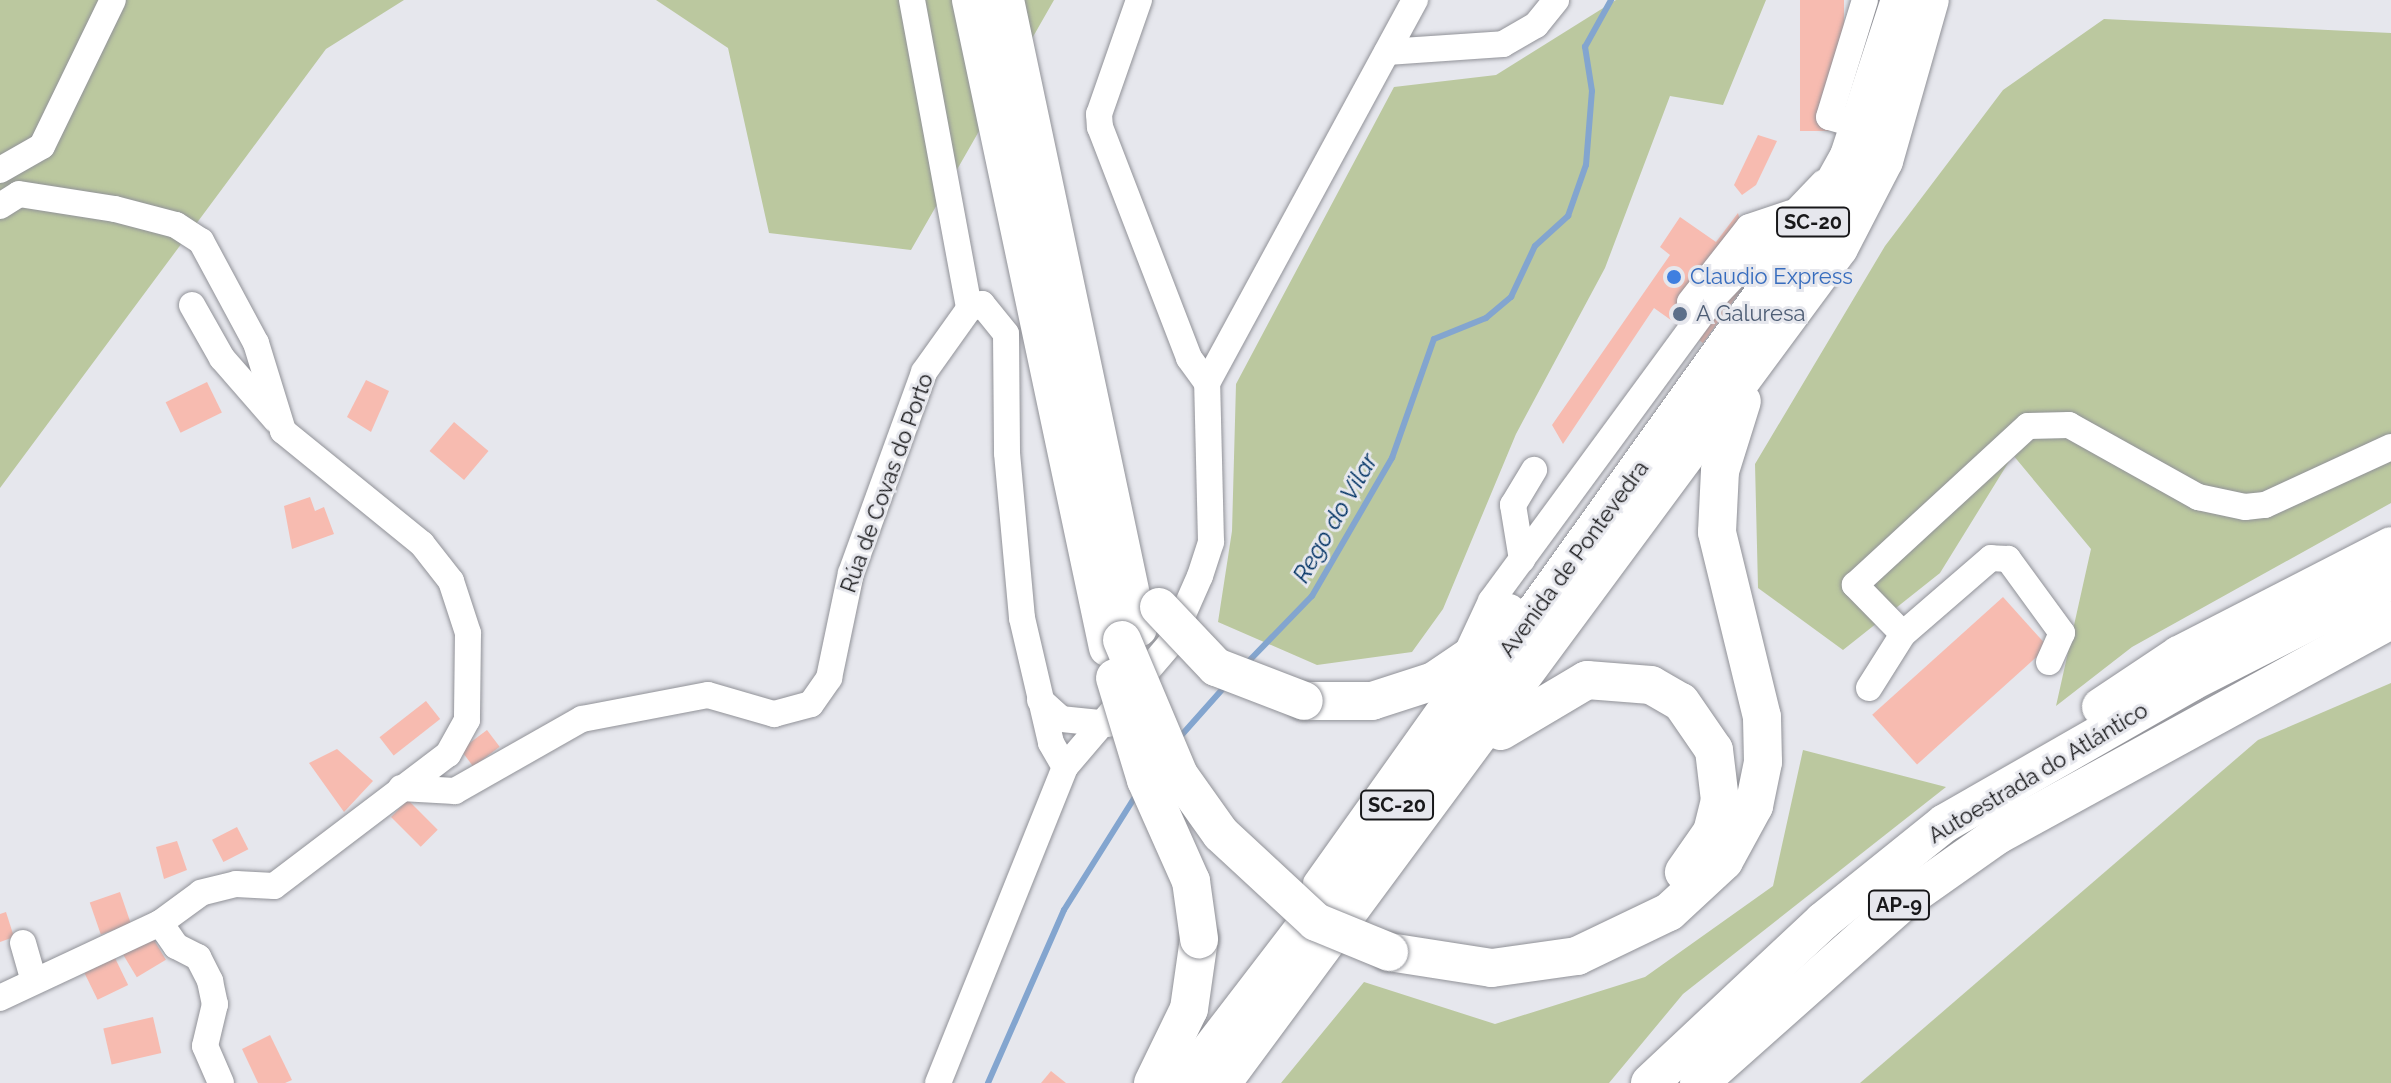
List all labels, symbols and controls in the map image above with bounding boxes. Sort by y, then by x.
road number: SC-20 [1775,206,1851,238]
place label: Claudio Express [1690,264,1853,290]
marker: Claudio Express [1665,268,1683,286]
place label: A Galuresa [1696,301,1806,327]
marker: A Galuresa [1671,305,1689,323]
street label: Rúa de Covas do Porto [835,370,939,596]
water label: Rego do Vilar [1286,448,1384,588]
street label: Avenida de Pontevedra [1494,456,1654,662]
street label: Autoestrada do Atlántico [1923,697,2153,849]
road number: SC-20 [1359,789,1435,821]
road number: AP-9 [1867,889,1931,921]

